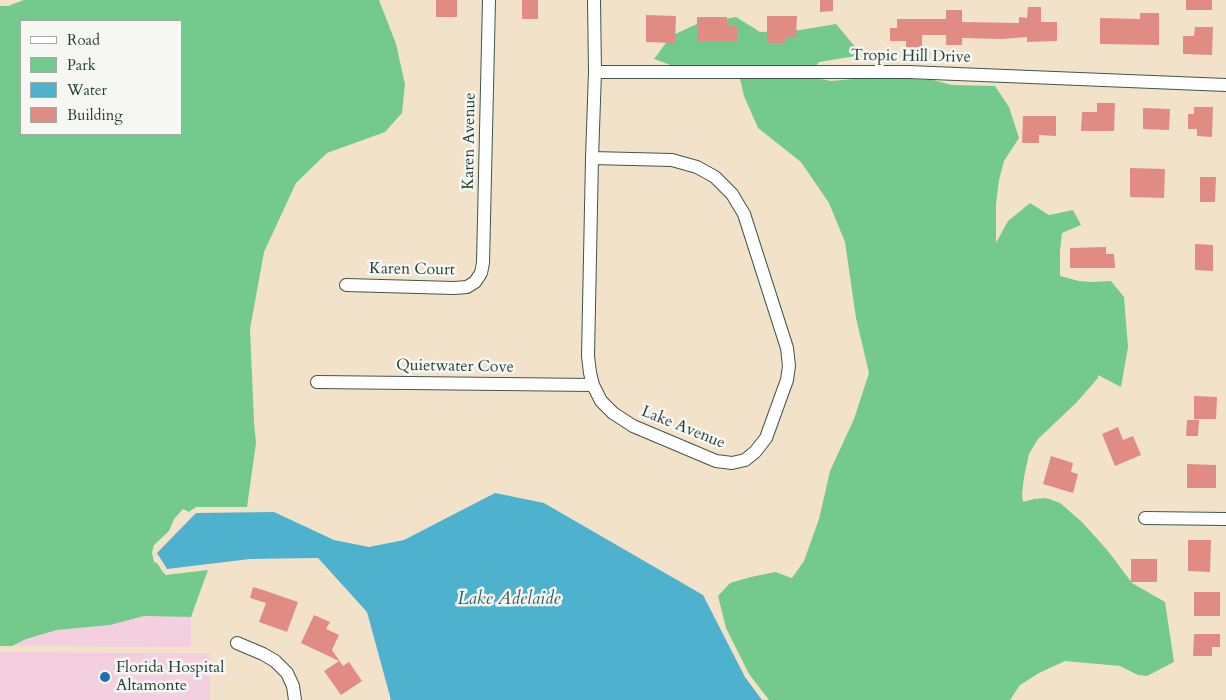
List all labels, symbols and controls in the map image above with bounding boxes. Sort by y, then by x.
legend [20,20,182,135]
text: Road [67,30,100,50]
street label: Tropic Hill Drive [851,46,971,68]
text: Park [67,55,96,75]
text: Water [67,80,107,100]
street label: Karen Avenue [460,92,480,190]
text: Building [67,105,123,125]
street label: Karen Court [369,260,455,280]
street label: Quietwater Cove [396,356,514,378]
street label: Lake Avenue [638,403,728,453]
water label: Lake Adelaide [458,589,560,611]
place label: Florida Hospital Altamonte [116,658,224,696]
marker: Florida Hospital Altamonte [98,670,112,684]

